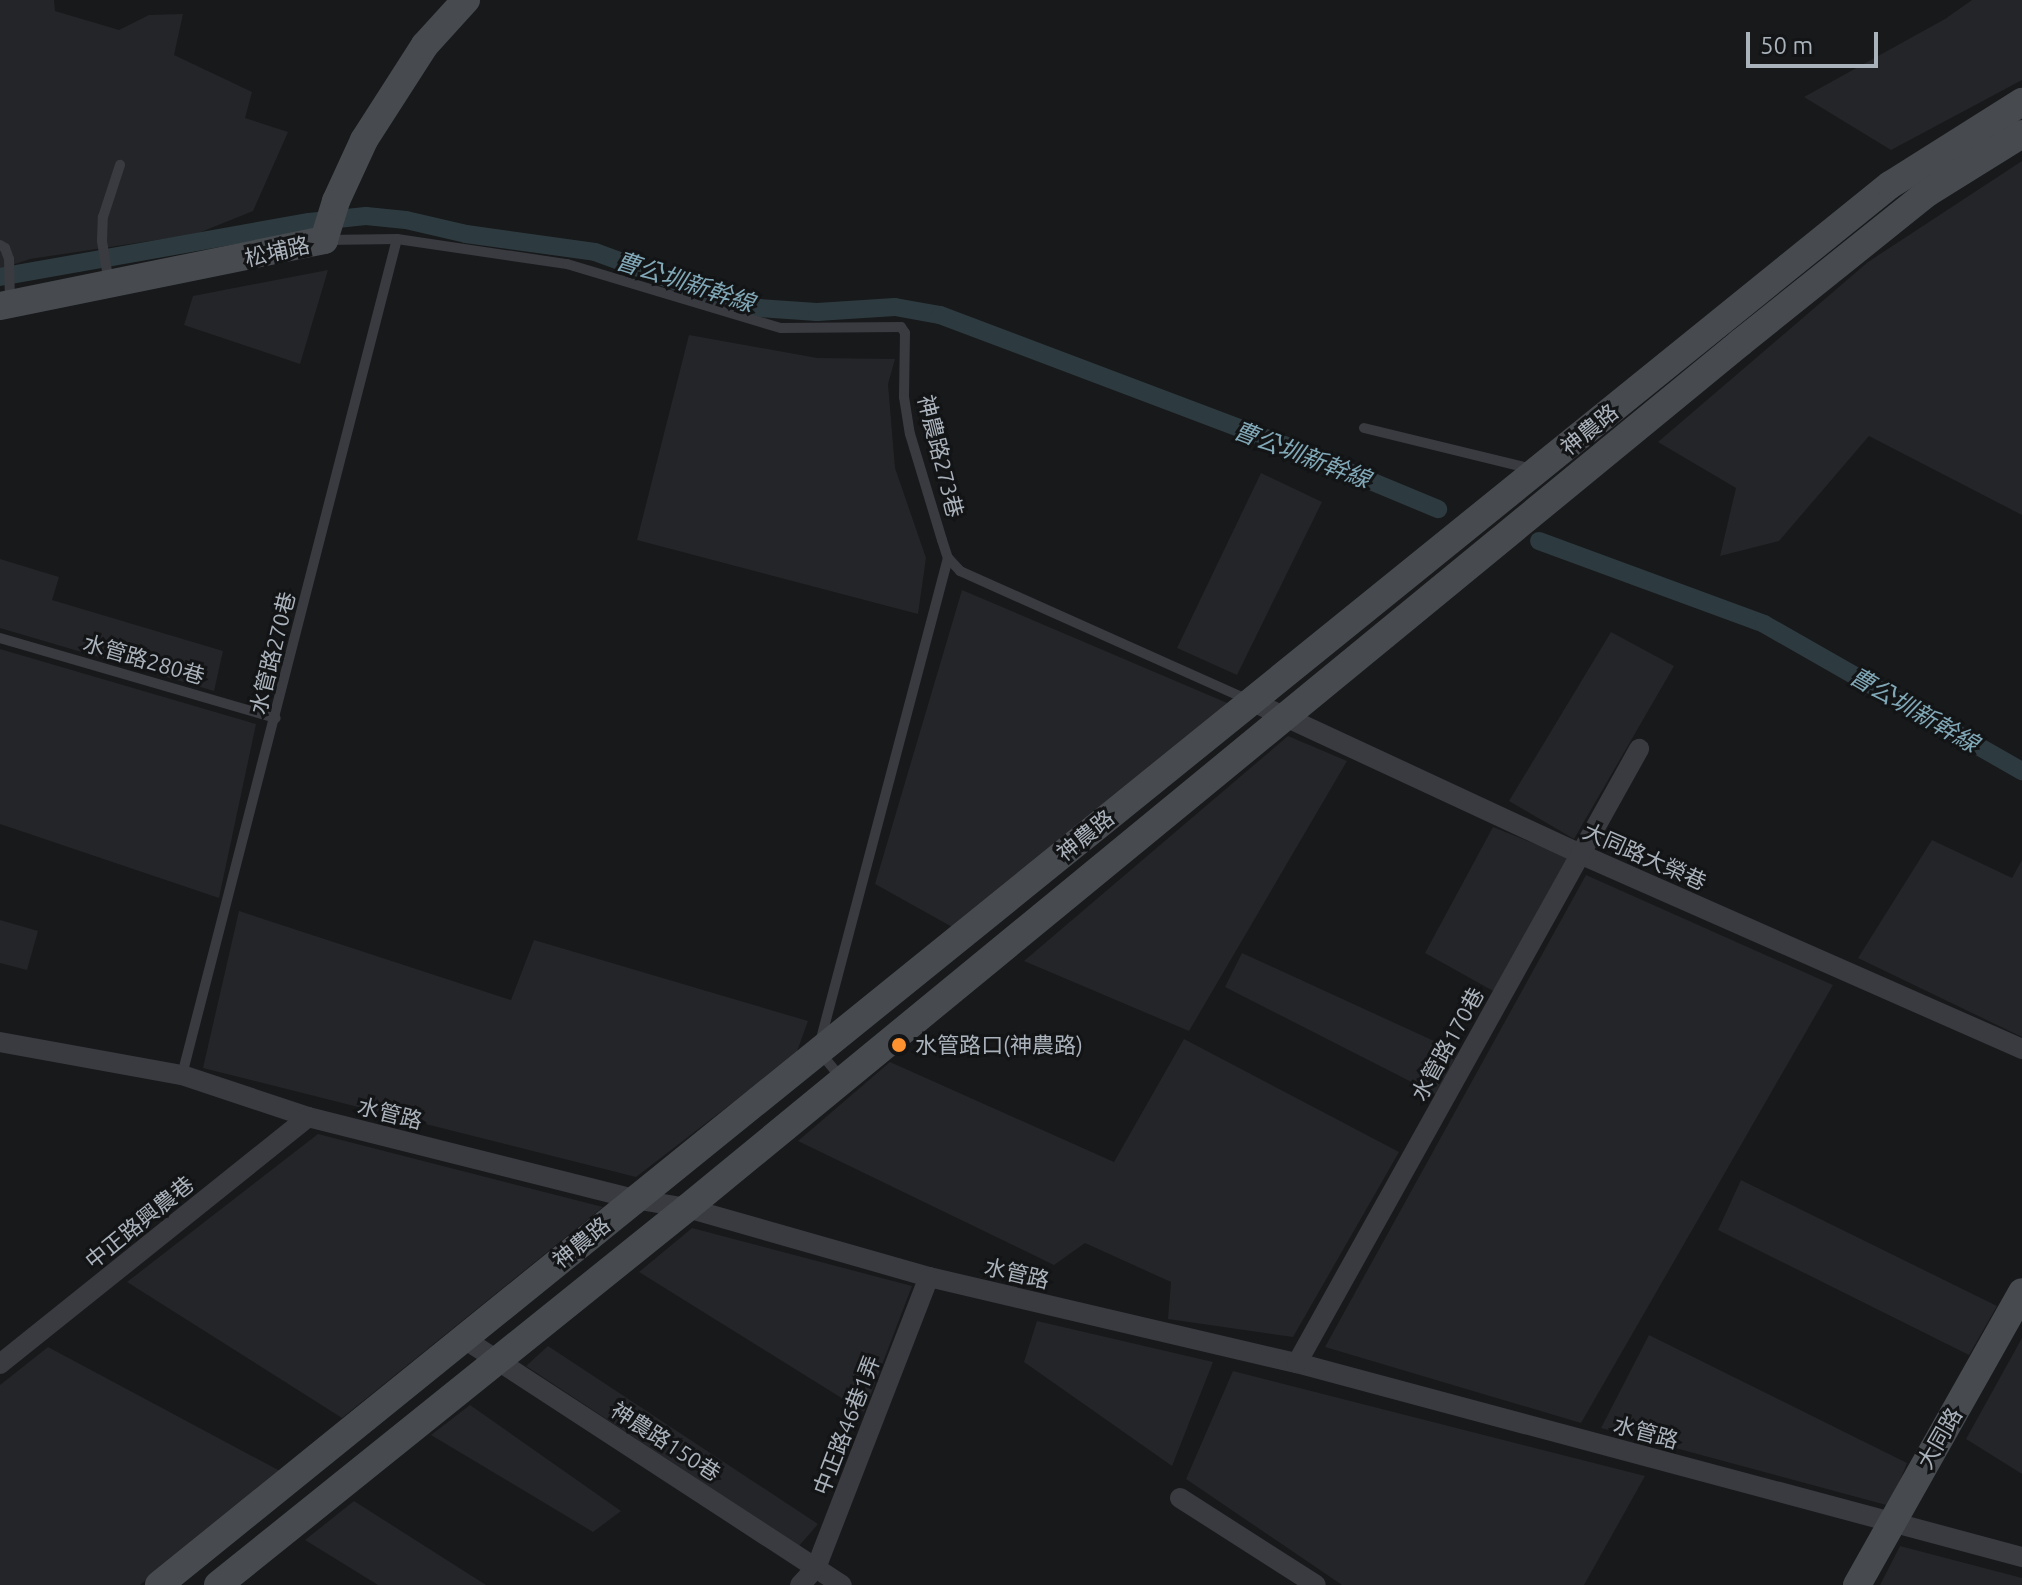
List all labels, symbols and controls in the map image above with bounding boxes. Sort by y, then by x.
scale bar [1750,16,1882,66]
text: 50 m [1760,32,1813,59]
street label: 松埔路 [242,231,312,271]
water label: 曹公圳新幹線 [612,246,758,318]
street label: 神農路273巷 [913,392,969,520]
street label: 神農路 [1555,398,1623,460]
water label: 曹公圳新幹線 [1230,416,1374,494]
street label: 水管路270巷 [244,589,300,717]
street label: 水管路280巷 [80,629,208,689]
water label: 曹公圳新幹線 [1844,662,1984,758]
street label: 神農路 [1051,804,1119,866]
street label: 大同路大榮巷 [1579,817,1711,895]
street label: 水管路170巷 [1405,983,1489,1105]
place label: 水管路口(神農路) [915,1032,1083,1058]
marker: 水管路口(神農路) [890,1036,908,1054]
street label: 水管路 [355,1092,425,1134]
street label: 中正路興農巷 [79,1170,199,1274]
street label: 神農路 [547,1211,615,1273]
street label: 水管路 [982,1253,1052,1293]
street label: 中正路46巷1弄 [807,1352,885,1498]
street label: 神農路150巷 [606,1396,726,1486]
street label: 大同路 [1911,1403,1967,1473]
street label: 水管路 [1611,1411,1681,1453]

